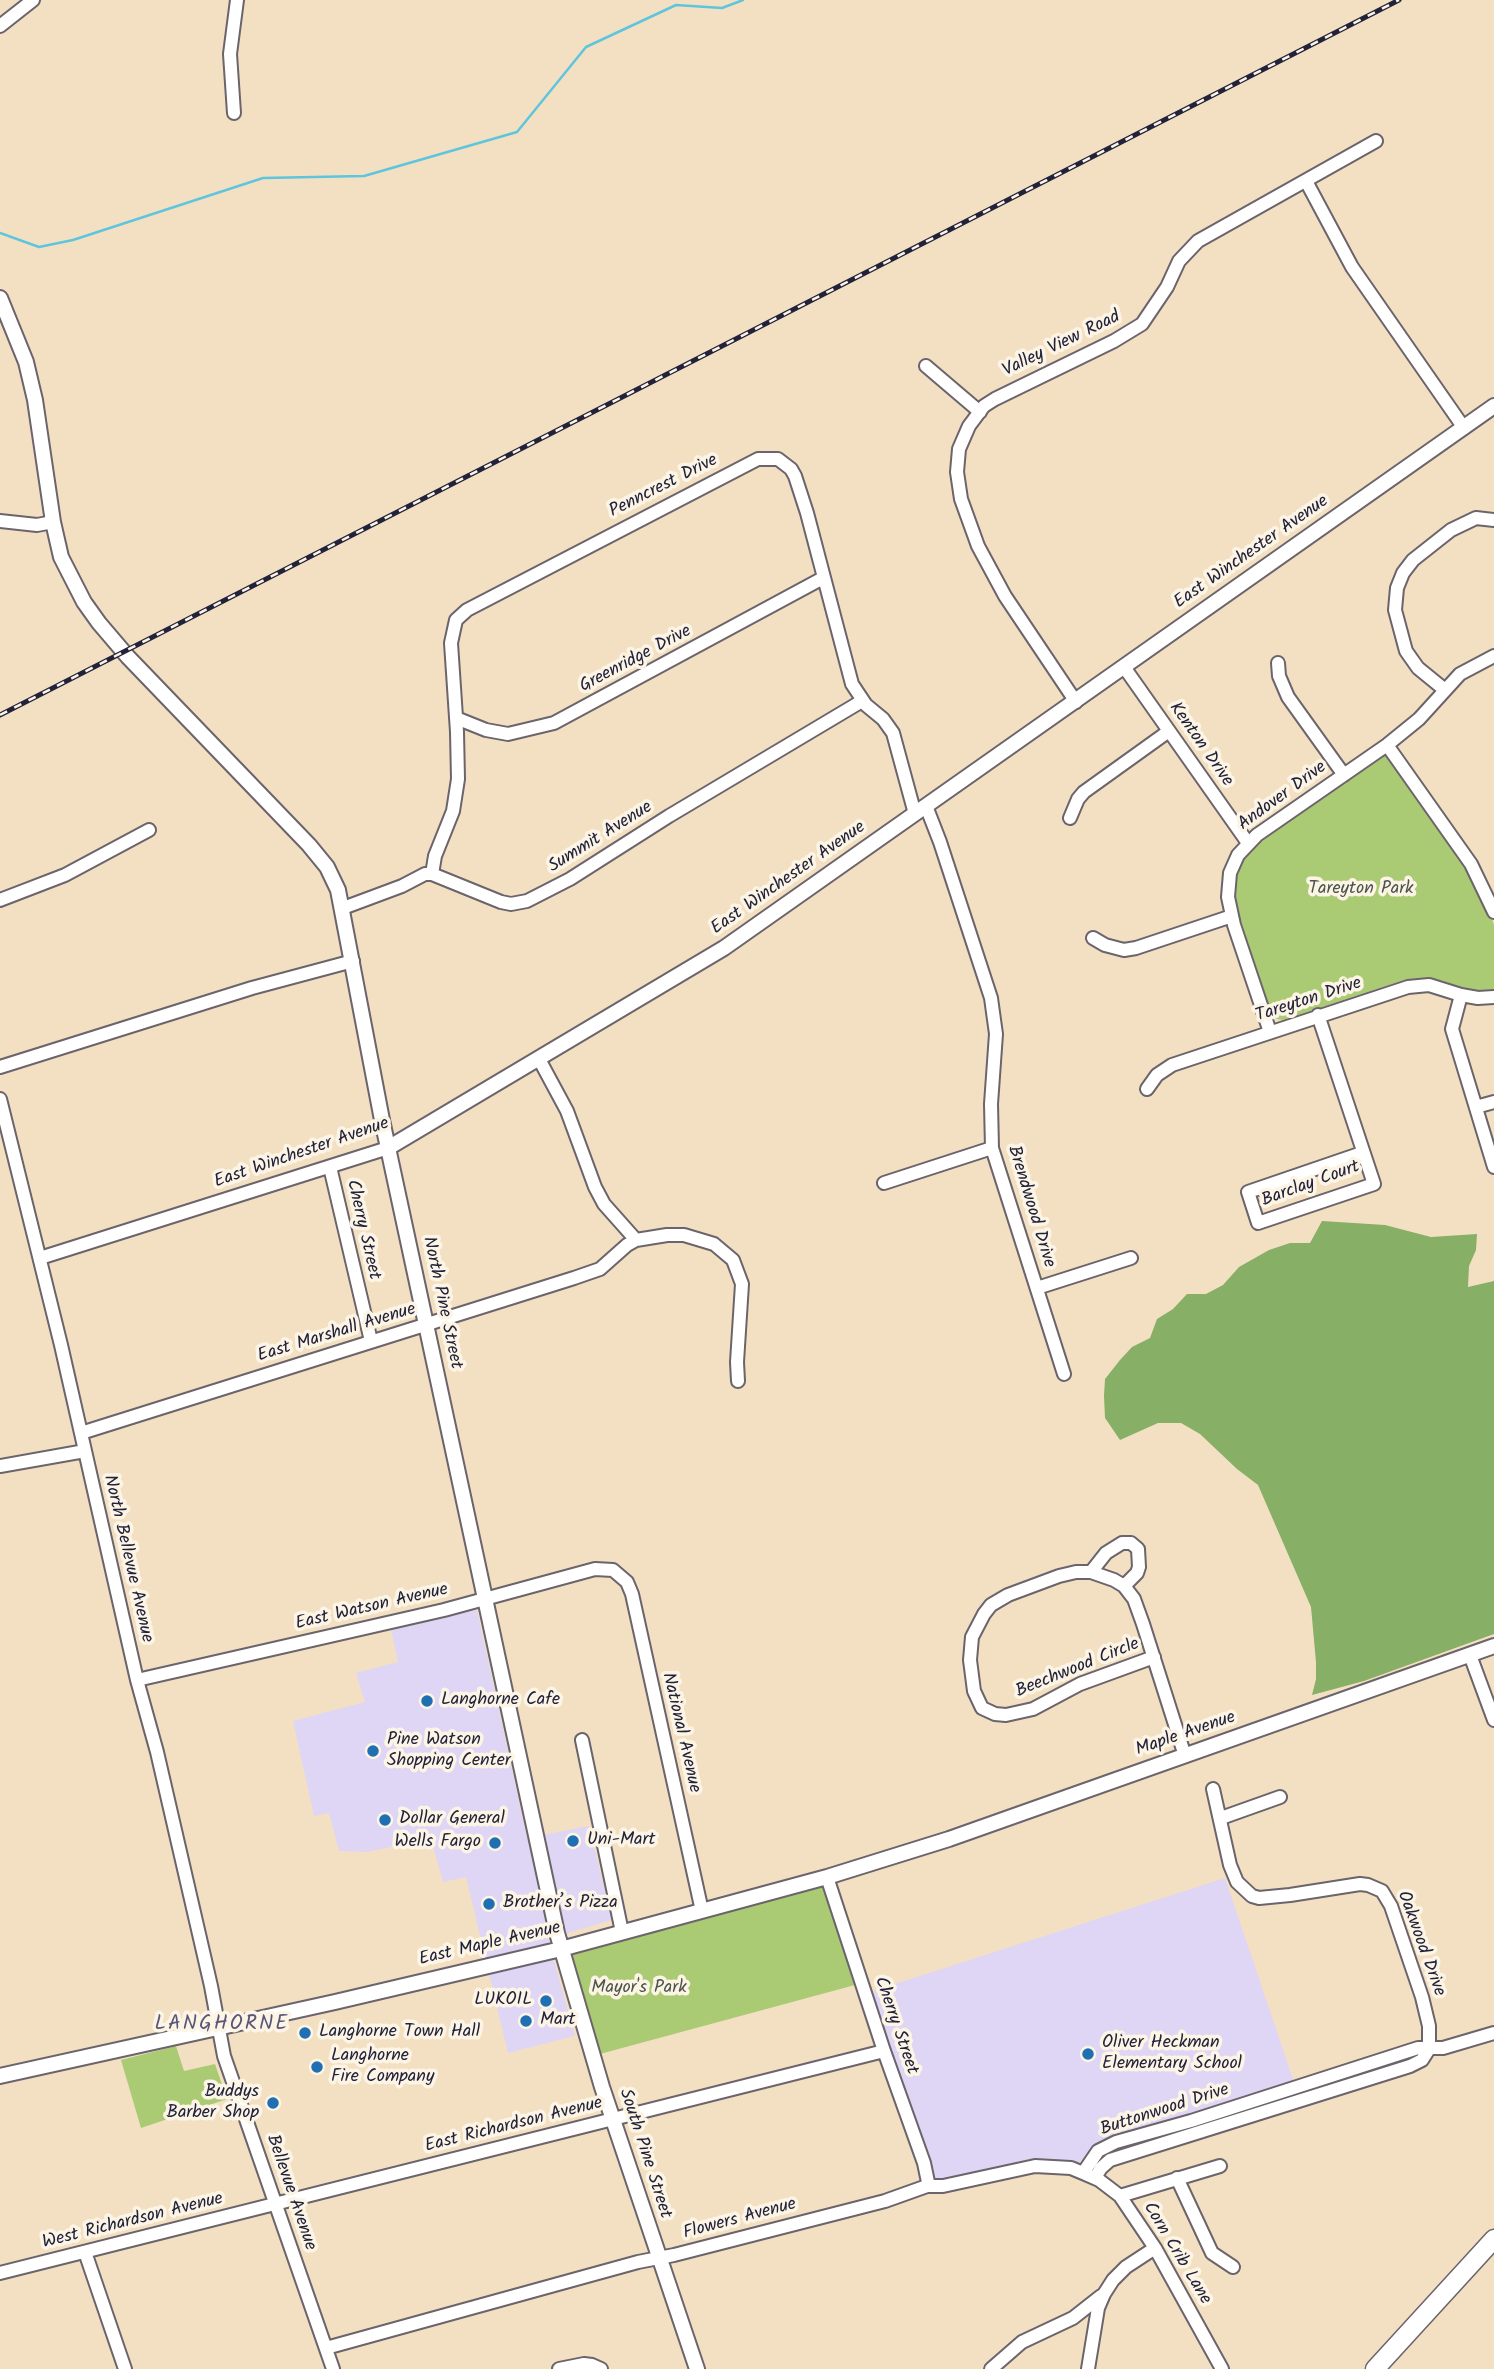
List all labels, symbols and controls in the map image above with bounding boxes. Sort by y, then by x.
street label: Valley View Road [1000,307,1124,383]
street label: Penncrest Drive [606,450,722,524]
street label: East Winchester Avenue [1171,492,1333,614]
street label: Greenridge Drive [576,622,696,698]
street label: Kenton Drive [1163,699,1237,791]
street label: Andover Drive [1235,758,1331,836]
street label: Summit Avenue [545,797,657,879]
street label: East Winchester Avenue [708,818,870,940]
park label: Tareyton Park [1308,879,1414,901]
street label: Tareyton Drive [1253,974,1365,1028]
street label: East Winchester Avenue [212,1114,392,1194]
street label: Brendwood Drive [1001,1143,1059,1271]
street label: Barclay Court [1259,1157,1363,1213]
street label: Cherry Street [340,1178,384,1282]
street label: North Pine Street [416,1235,466,1371]
street label: East Marshall Avenue [255,1300,419,1368]
street label: North Bellevue Avenue [97,1473,157,1645]
street label: East Watson Avenue [294,1580,450,1636]
street label: Beechwood Circle [1013,1634,1143,1704]
street label: National Avenue [656,1671,704,1795]
place label: Langhorne Cafe [441,1690,560,1712]
marker: Langhorne Cafe [419,1693,435,1709]
street label: Maple Avenue [1133,1708,1239,1762]
place label: Pine Watson Shopping Center [387,1730,511,1772]
marker: Pine Watson Shopping Center [365,1743,381,1759]
place label: Dollar General [399,1809,505,1831]
marker: Dollar General [377,1812,393,1828]
place label: Uni-Mart [587,1830,655,1852]
place label: Wells Fargo [395,1832,481,1854]
marker: Uni-Mart [565,1833,581,1849]
marker: Wells Fargo [487,1835,503,1851]
street label: Oakwood Drive [1391,1889,1449,1999]
place label: Brother’s Pizza [503,1893,618,1915]
marker: Brother’s Pizza [481,1896,497,1912]
street label: East Maple Avenue [417,1918,563,1972]
street label: Cherry Street [868,1974,922,2078]
park label: Mayor's Park [591,1978,687,2000]
place label: LUKOIL [474,1990,532,2012]
marker: LUKOIL [538,1993,554,2009]
place label: Mart [540,2010,576,2032]
district label: LANGHORNE [156,2012,288,2038]
marker: Mart [518,2013,534,2029]
place label: Langhorne Town Hall [319,2022,480,2044]
marker: Langhorne Town Hall [297,2025,313,2041]
place label: Oliver Heckman Elementary School [1102,2033,1242,2076]
place label: Langhorne Fire Company [331,2046,434,2088]
marker: Oliver Heckman Elementary School [1080,2046,1096,2062]
marker: Langhorne Fire Company [309,2059,325,2075]
street label: Buttonwood Drive [1098,2080,1232,2142]
place label: Buddys Barber Shop [166,2082,259,2124]
street label: South Pine Street [613,2087,675,2221]
street label: East Richardson Avenue [423,2093,605,2159]
marker: Buddys Barber Shop [265,2095,281,2111]
street label: Bellevue Avenue [260,2132,320,2254]
street label: West Richardson Avenue [40,2189,226,2255]
street label: Flowers Avenue [681,2195,799,2245]
street label: Corn Crib Lane [1137,2199,1215,2309]

